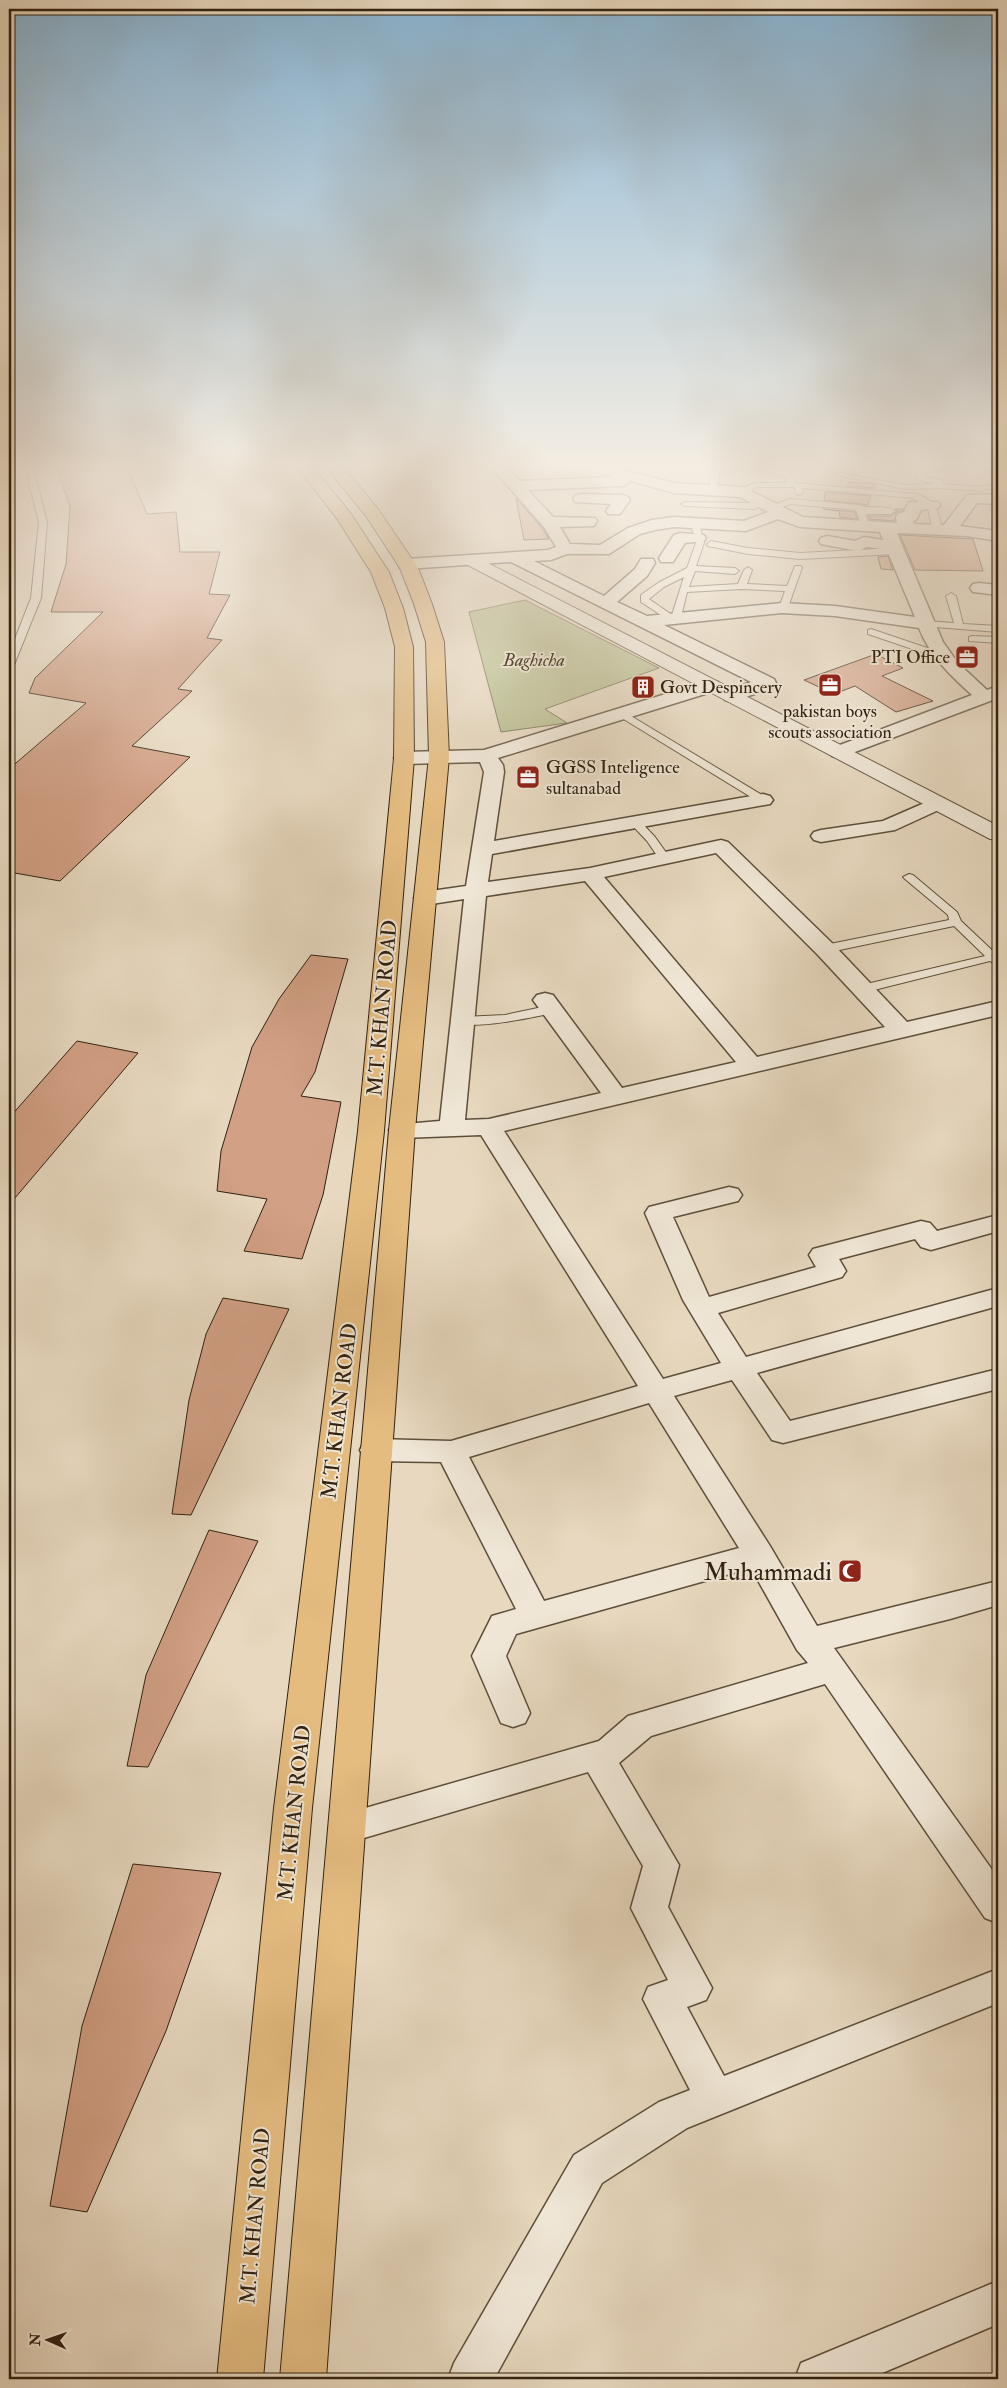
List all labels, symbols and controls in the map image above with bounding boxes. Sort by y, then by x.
office icon: PTI Office [954,644,980,670]
place label: PTI Office [871,646,950,669]
park label: Baghicha [502,649,565,672]
office icon: pakistan boys scouts association [817,672,843,698]
building icon: Govt Despincery [630,674,656,700]
place label: Govt Despincery [660,676,783,699]
place label: pakistan boys scouts association [768,700,892,744]
place label: GGSS Inteligence sultanabad [546,756,680,800]
office icon: GGSS Inteligence sultanabad [515,764,541,790]
street label: M.T. KHAN ROAD [361,919,404,1097]
street label: M.T. KHAN ROAD [315,1322,364,1500]
place label: Muhammadi [704,1557,832,1588]
mosque icon: Muhammadi [837,1558,863,1584]
street label: M.T. KHAN ROAD [272,1724,317,1902]
street label: M.T. KHAN ROAD [234,2127,277,2305]
north arrow [22,2316,72,2366]
text: N [27,2333,44,2347]

